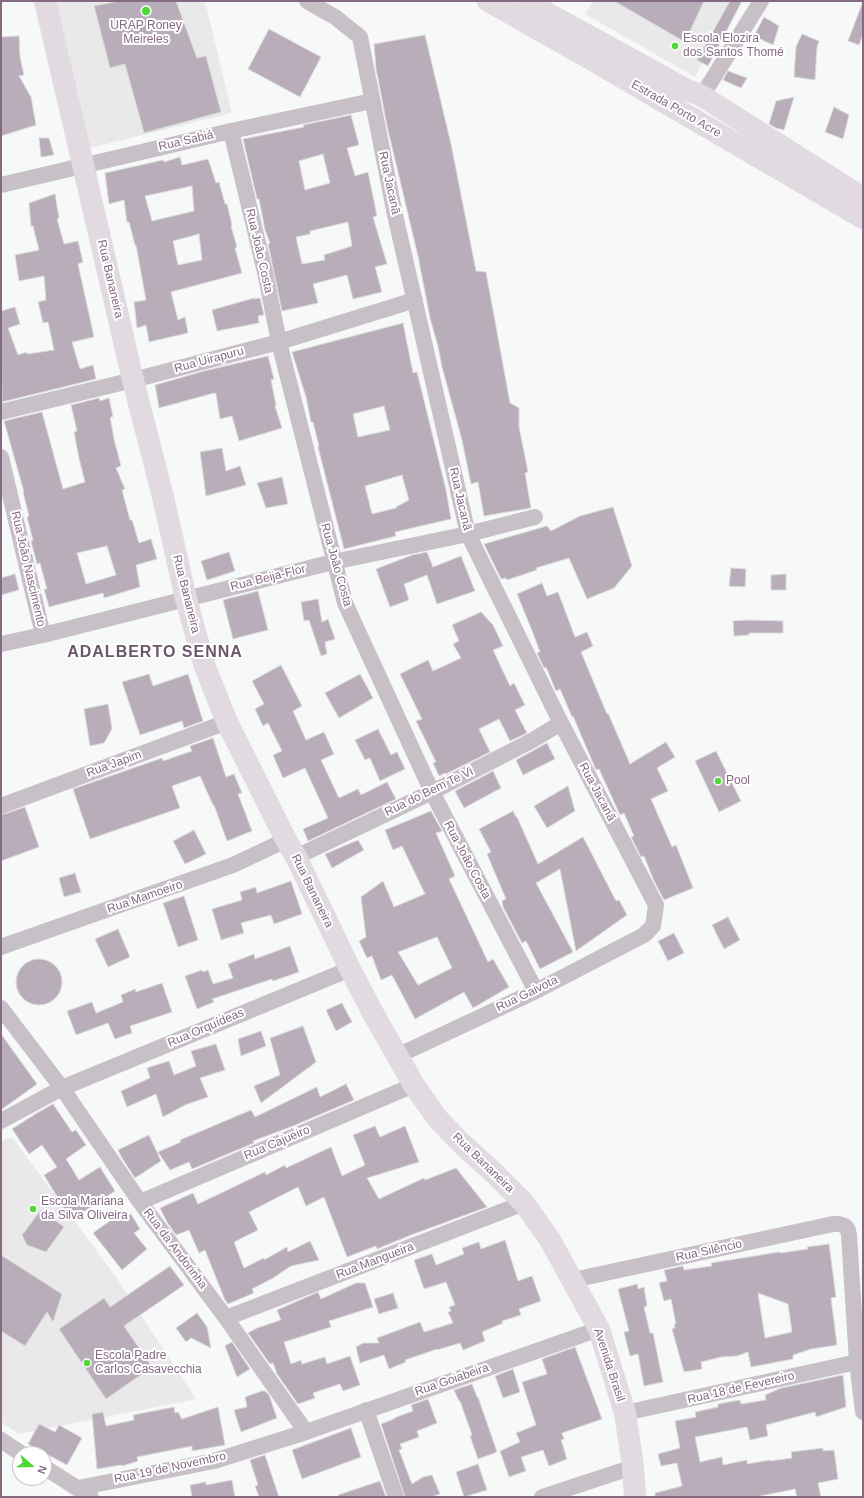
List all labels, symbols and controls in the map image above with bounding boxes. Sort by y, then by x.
marker: URAP Roney Meireles [140,5,152,17]
place label: URAP Roney Meireles [110,19,182,47]
place label: Escola Elozira dos Santos Thomé [683,32,784,60]
marker: Escola Elozira dos Santos Thomé [670,41,680,51]
street label: Estrada Porto Acre [629,77,723,141]
street label: Rua Sabiá [157,128,215,154]
street label: Rua Jacanã [375,150,403,216]
street label: Rua João Costa [242,207,276,295]
street label: Rua Bananeira [94,238,126,320]
street label: Rua Uirapuru [173,344,245,376]
street label: Rua Jacanã [446,466,474,532]
street label: Rua João Nascimento [8,510,48,628]
street label: Rua João Costa [317,522,355,608]
street label: Rua Bananeira [169,553,203,635]
street label: Rua Beija-Flor [229,562,307,594]
district label: ADALBERTO SENNA [67,643,243,663]
street label: Rua Japim [85,747,143,781]
street label: Rua Jacanã [576,760,618,824]
street label: Rua do Bem Te Vi [382,764,476,820]
place label: Pool [726,774,750,788]
marker: Pool [713,776,723,786]
street label: Rua João Costa [440,819,494,901]
street label: Rua Bananeira [288,852,336,930]
street label: Rua Mamoeiro [105,877,185,917]
street label: Rua Gaivota [494,973,560,1015]
street label: Rua Orquídeas [166,1005,246,1051]
street label: Rua Cajueiro [242,1123,312,1163]
street label: Rua Bananeira [449,1130,517,1196]
place label: Escola Mariana da Silva Oliveira [41,1195,128,1223]
marker: Escola Mariana da Silva Oliveira [28,1204,38,1214]
street label: Rua da Andorinha [140,1206,210,1292]
street label: Rua Silêncio [675,1237,743,1265]
street label: Rua Mangueira [334,1240,416,1282]
street label: Avenida Brasil [590,1326,628,1404]
place label: Escola Padre Carlos Casavecchia [95,1349,202,1377]
marker: Escola Padre Carlos Casavecchia [82,1358,92,1368]
street label: Rua Goiabeira [413,1361,491,1399]
street label: Rua 18 de Fevereiro [686,1369,796,1407]
north arrow [12,1446,52,1486]
street label: Rua 19 de Novembro [113,1449,227,1487]
text: N [35,1464,49,1476]

